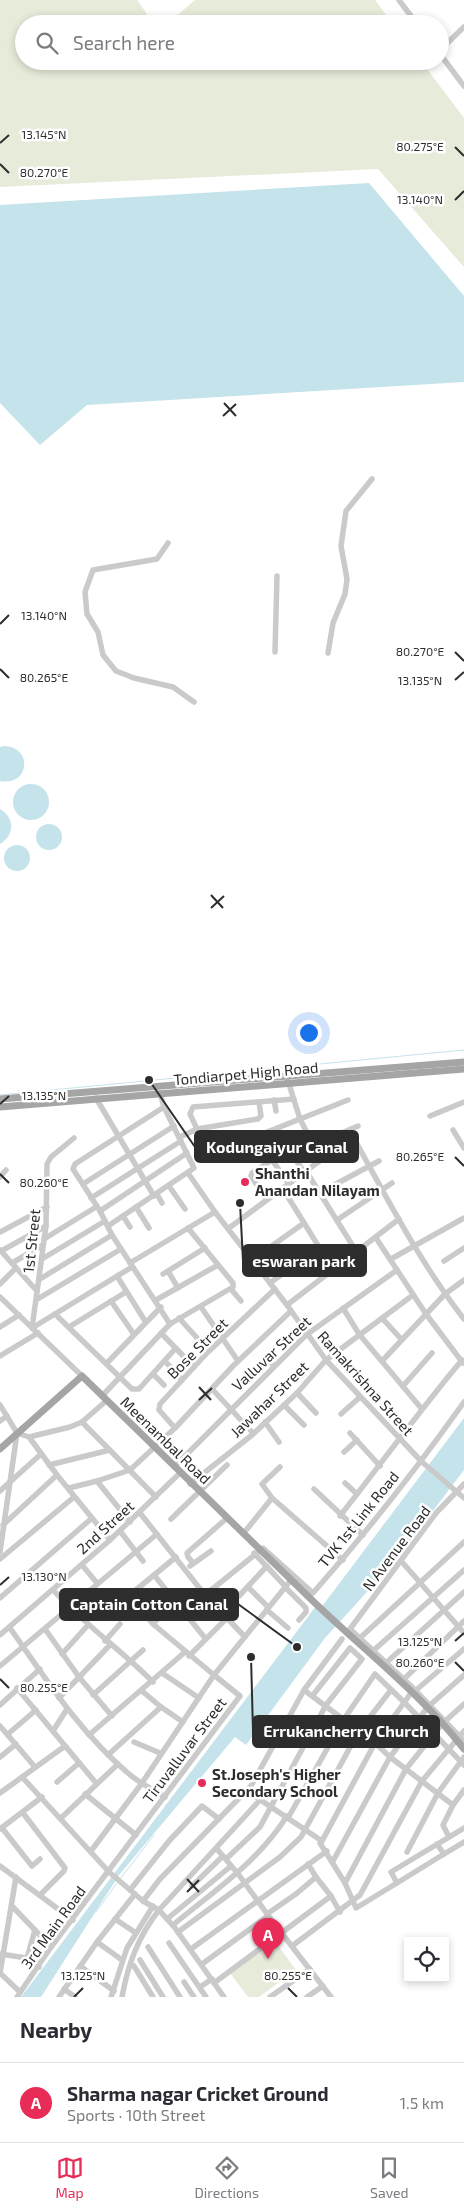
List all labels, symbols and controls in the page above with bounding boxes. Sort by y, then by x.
search box [15,15,449,70]
icon: search [33,29,61,57]
text: Search here [73,31,175,54]
text: 13.145°N [21,127,67,141]
text: 80.275°E [396,139,444,153]
text: 80.270°E [20,165,69,179]
text: 13.140°N [397,192,443,206]
text: 13.140°N [21,608,67,622]
text: 80.270°E [396,644,445,658]
text: 80.265°E [20,670,68,684]
text: 13.135°N [398,673,442,687]
your location [296,1020,322,1046]
street label: Tondiarpet High Road [173,1058,319,1088]
text: 13.135°N [22,1088,66,1102]
callout: Kodungaiyur Canal [195,1131,358,1162]
text: Kodungaiyur Canal [206,1137,349,1157]
text: 80.265°E [396,1149,444,1163]
place label: Shanthi Anandan Nilayam [255,1164,380,1200]
text: 80.260°E [19,1175,69,1189]
marker: Shanthi Anandan Nilayam [239,1176,251,1188]
street label: 1st Street [19,1208,43,1274]
callout: eswaran park [243,1245,366,1276]
text: eswaran park [252,1251,356,1270]
street label: Valluvar Street [228,1312,314,1394]
street label: Bose Street [163,1314,231,1382]
street label: Ramakrishna Street [314,1327,418,1439]
street label: Jawahar Street [226,1357,312,1441]
street label: Meenambal Road [117,1392,215,1488]
street label: TVK 1st Link Road [314,1467,402,1571]
street label: 2nd Street [73,1496,138,1557]
street label: N Avenue Road [358,1502,434,1594]
text: 13.130°N [21,1569,67,1583]
callout: Captain Cotton Canal [60,1589,238,1620]
text: Captain Cotton Canal [70,1594,229,1613]
text: 13.125°N [398,1634,442,1648]
text: 80.260°E [395,1655,445,1669]
text: 80.255°E [20,1680,68,1694]
street label: Tiruvalluvar Street [138,1693,230,1806]
callout: Errukancherry Church [253,1716,439,1747]
text: Errukancherry Church [263,1721,429,1741]
place label: St.Joseph's Higher Secondary School [212,1765,341,1801]
marker: St.Joseph's Higher Secondary School [196,1777,208,1789]
street label: 3rd Main Road [17,1882,89,1972]
pin: A [252,1918,284,1959]
map controls [404,1937,449,1982]
button: locate [404,1937,449,1982]
text: 13.125°N [61,1968,105,1982]
text: 80.255°E [264,1968,312,1982]
text: Nearby [20,2017,92,2042]
text: Sharma nagar Cricket Ground [67,2082,329,2105]
text: A [31,2093,41,2112]
text: 1.5 km [400,2093,444,2112]
text: Sports · 10th Street [67,2105,205,2124]
tab: Map [55,2154,84,2201]
tab: Directions [195,2154,259,2201]
tab: Saved [370,2154,409,2201]

